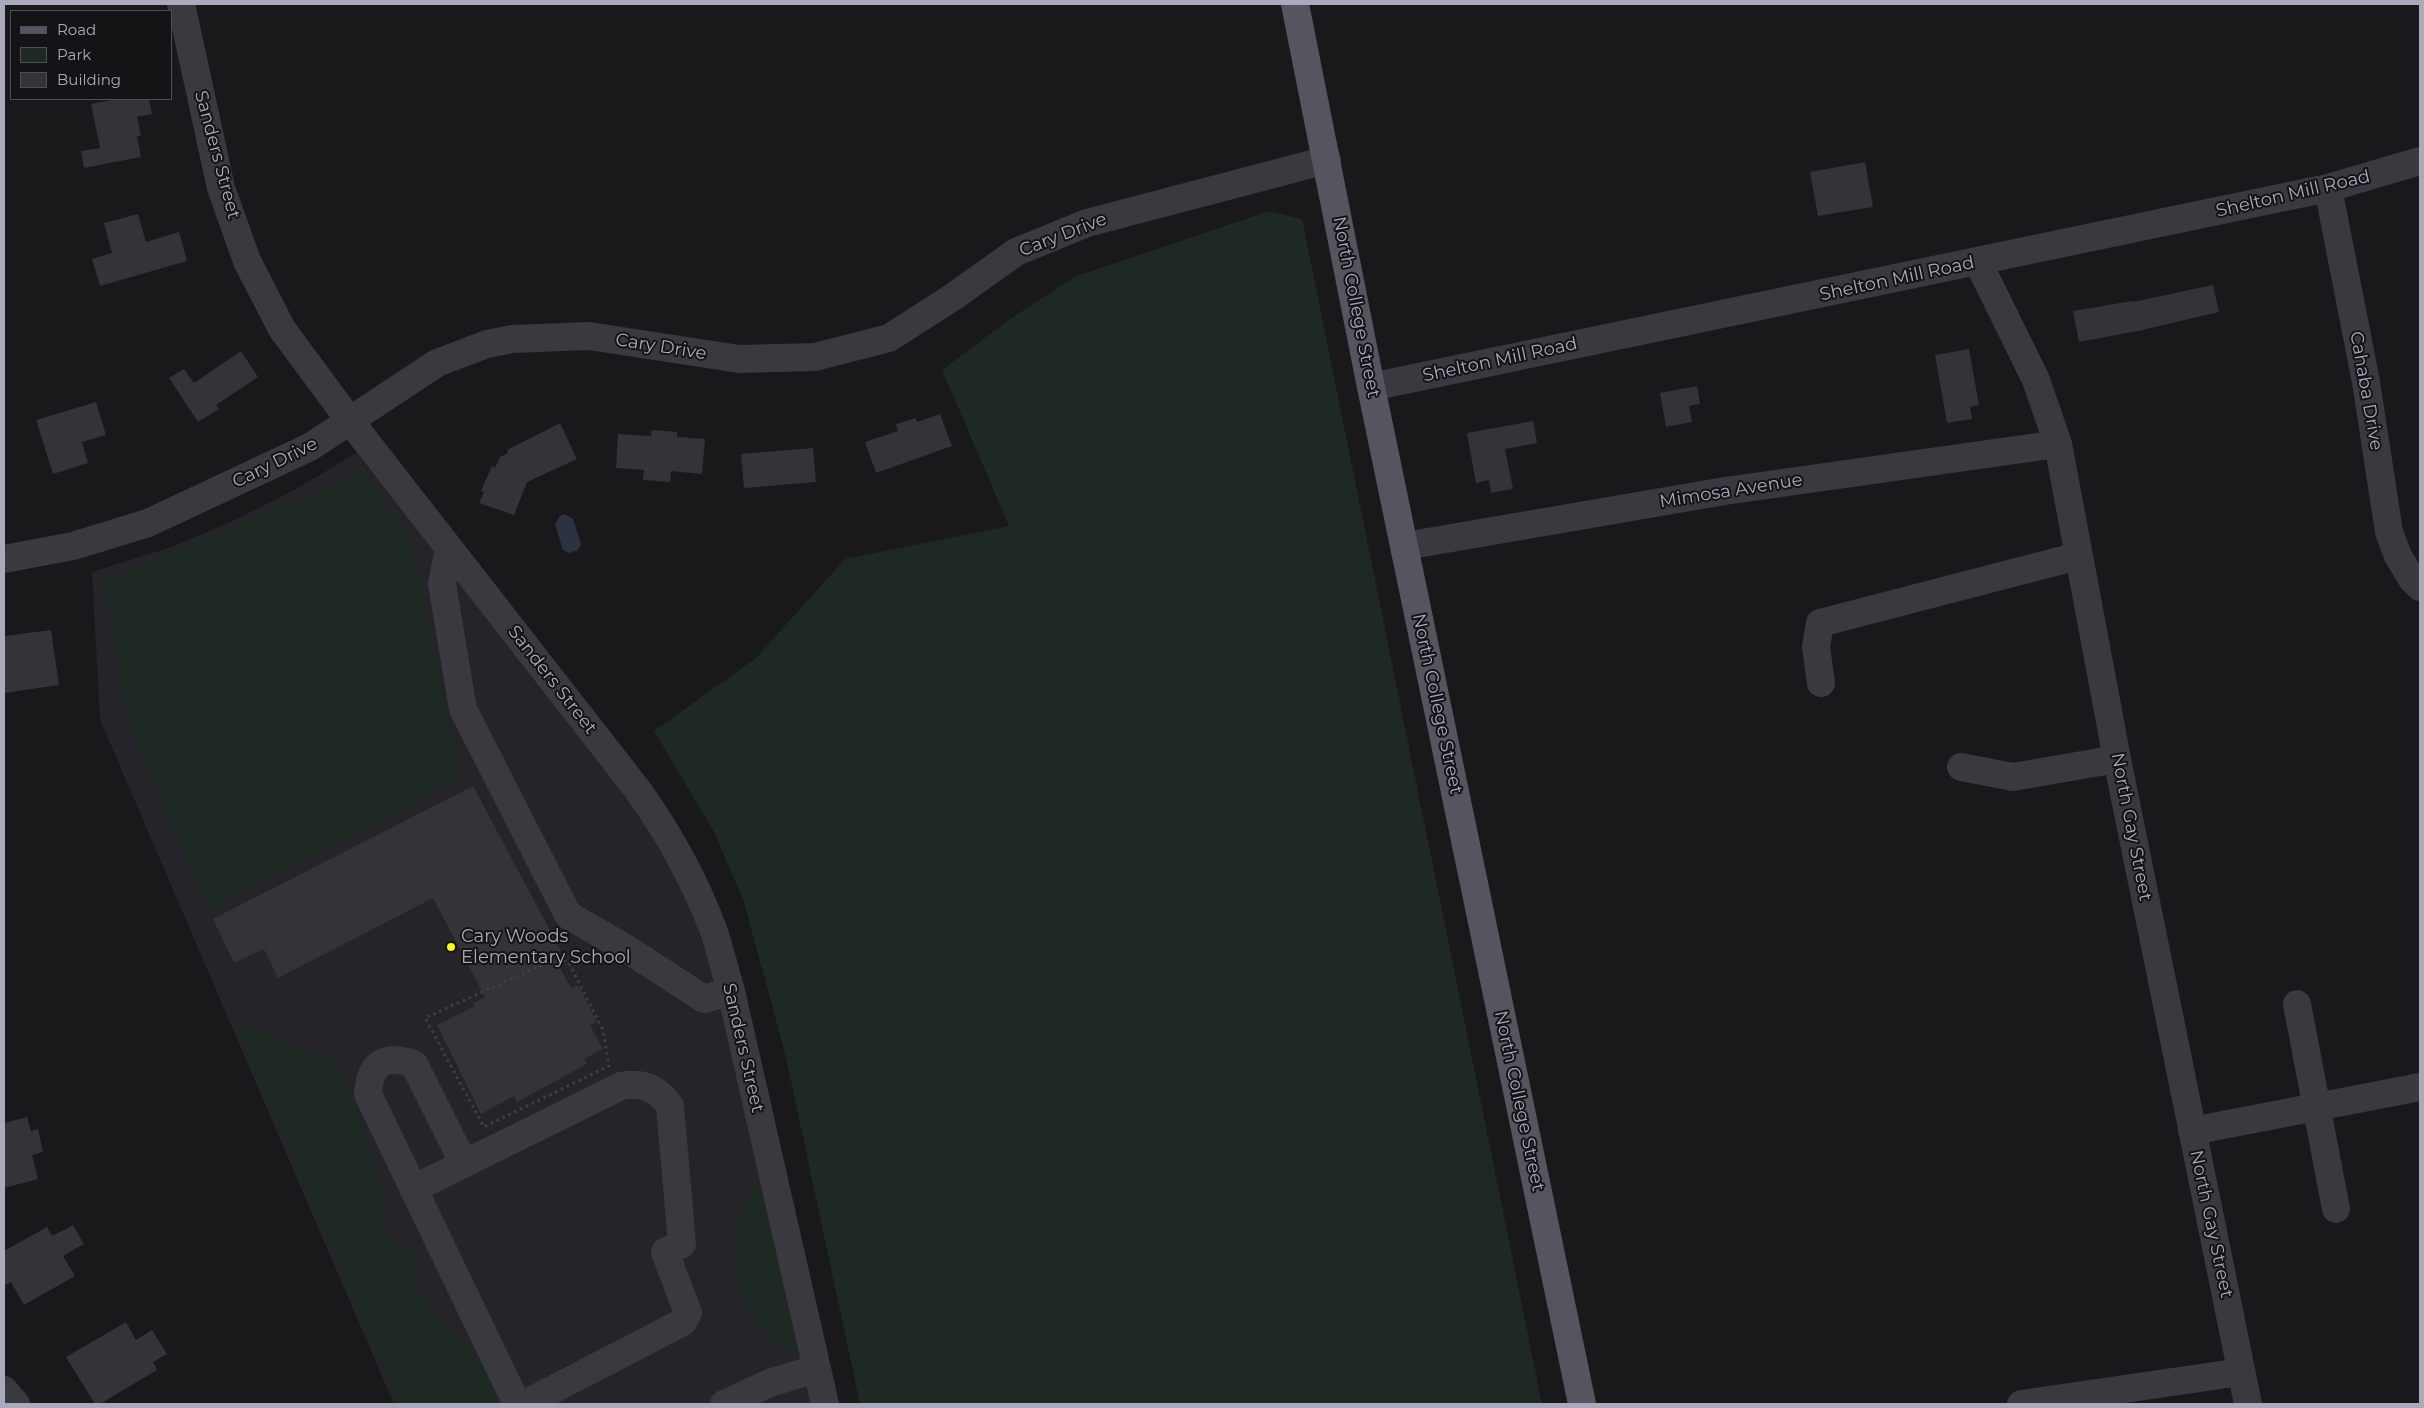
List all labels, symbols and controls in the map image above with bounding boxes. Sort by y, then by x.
legend [10,10,172,100]
text: Road [57,20,96,39]
text: Park [57,45,91,64]
text: Building [57,70,121,89]
street label: Sanders Street [189,88,245,222]
street label: Shelton Mill Road [2214,166,2372,222]
street label: Cary Drive [1016,208,1110,262]
street label: North College Street [1328,215,1384,399]
street label: Shelton Mill Road [1818,252,1976,306]
street label: Cary Drive [614,329,708,365]
street label: Cahaba Drive [2345,330,2387,452]
street label: Shelton Mill Road [1421,333,1579,387]
street label: Cary Drive [229,433,321,493]
street label: Mimosa Avenue [1658,469,1804,513]
street label: North College Street [1407,612,1467,796]
street label: Sanders Street [503,621,601,739]
street label: North Gay Street [2106,751,2156,903]
place label: Cary Woods Elementary School [461,926,631,969]
marker: Cary Woods Elementary School [445,941,457,953]
street label: Sanders Street [718,981,768,1115]
street label: North College Street [1489,1009,1549,1193]
street label: North Gay Street [2185,1148,2237,1300]

